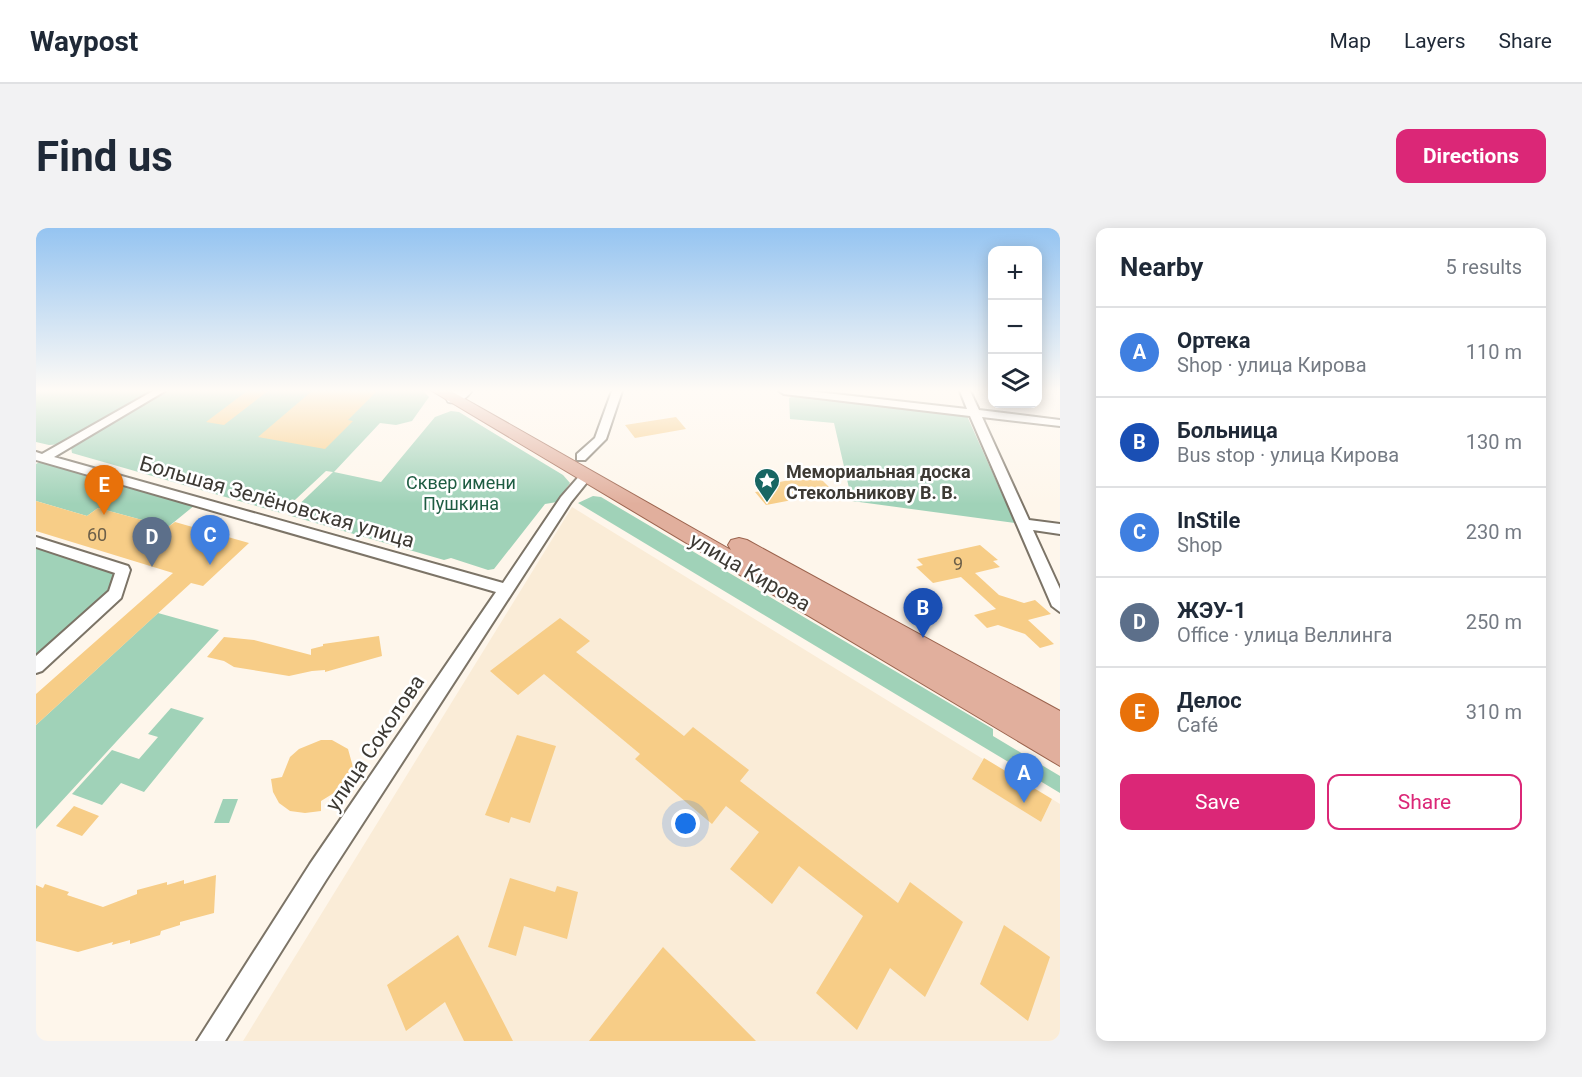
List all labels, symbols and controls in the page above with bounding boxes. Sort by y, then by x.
text: Waypost [30,25,138,58]
text: Map [1329,29,1371,53]
text: Layers [1404,29,1465,53]
text: Share [1498,29,1552,53]
button: Directions [1396,129,1546,183]
text: Find us [36,132,173,181]
map controls [988,246,1042,408]
button: + [988,246,1042,300]
text: Nearby [1120,252,1203,282]
text: 5 results [1446,255,1522,279]
button: − [988,300,1042,354]
text: Ортека [1177,328,1250,353]
text: A [1133,340,1146,364]
text: 110 m [1466,340,1522,364]
text: Shop · улица Кирова [1177,353,1367,377]
button: layers [988,354,1042,408]
text: Больница [1177,418,1278,443]
text: B [1133,430,1146,454]
text: 130 m [1466,430,1522,454]
text: Bus stop · улица Кирова [1177,443,1399,467]
street label: Большая Зелёновская улица [137,451,417,553]
place label: Мемориальная доска Стекольникову В. В. [786,461,971,503]
pin: E [84,466,124,515]
place icon: Мемориальная доска Стекольникову В. В. [752,466,782,504]
park label: Сквер имени Пушкина [406,472,516,514]
text: InStile [1177,508,1240,533]
pin: C [190,516,230,565]
pin: D [132,518,172,567]
text: C [1133,520,1146,544]
text: 230 m [1466,520,1522,544]
house number: 60 [87,524,107,545]
street label: улица Кирова [685,528,815,616]
text: Shop [1177,533,1223,557]
house number: 9 [953,553,963,574]
pin: B [904,588,942,638]
text: ЖЭУ-1 [1177,598,1246,623]
text: D [1133,610,1146,634]
text: 250 m [1466,610,1522,634]
text: Office · улица Веллинга [1177,623,1392,647]
street label: улица Соколова [321,670,429,816]
text: Делос [1177,688,1242,713]
text: E [1134,700,1145,724]
text: 310 m [1466,700,1522,724]
text: Café [1177,713,1218,737]
pin: A [1004,754,1044,803]
button: Save [1120,774,1315,830]
button: Share [1327,774,1522,830]
your location [671,809,700,838]

